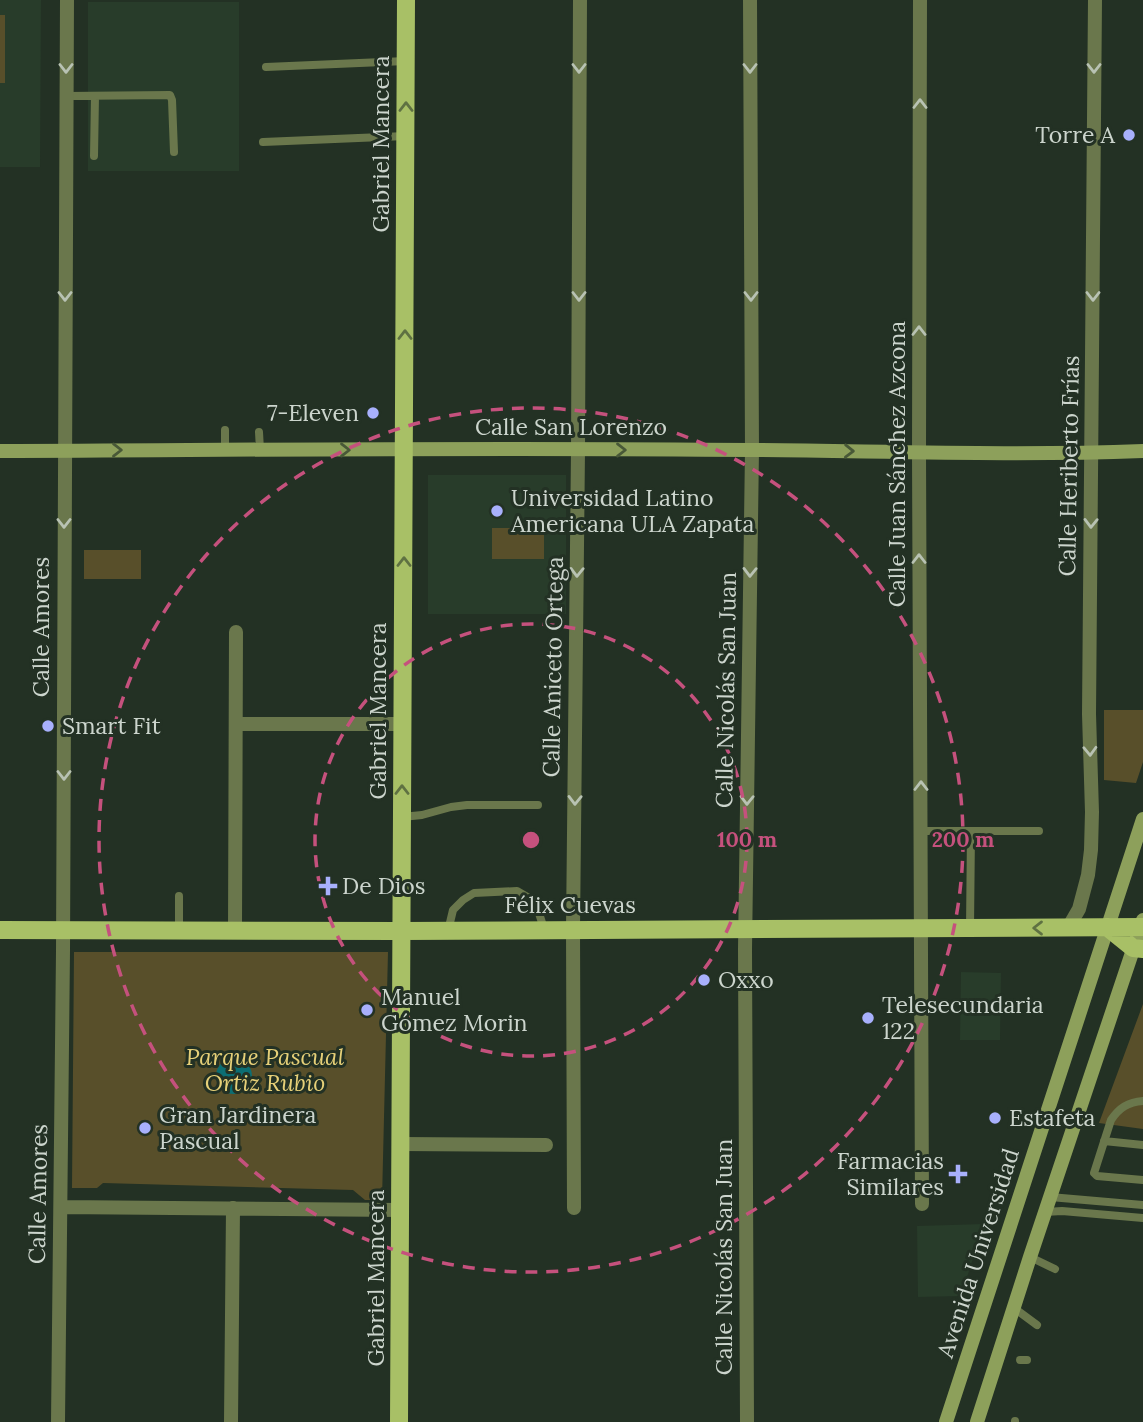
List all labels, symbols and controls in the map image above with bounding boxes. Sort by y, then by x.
street label: Gabriel Mancera [366,55,395,233]
one-way arrow [58,63,74,74]
one-way arrow [572,63,587,74]
one-way arrow [742,63,758,74]
one-way arrow [1086,63,1102,74]
one-way arrow [912,98,928,109]
one-way arrow [398,101,414,112]
place label: Torre A [1035,120,1116,149]
marker: Torre A [1121,127,1137,143]
one-way arrow [57,291,73,301]
one-way arrow [571,291,587,301]
one-way arrow [743,291,759,301]
one-way arrow [1085,291,1101,301]
street label: Calle Juan Sánchez Azcona [882,321,911,607]
one-way arrow [911,326,927,336]
one-way arrow [397,329,413,339]
street label: Calle Heriberto Frías [1052,355,1085,577]
place label: 7-Eleven [267,398,359,427]
marker: 7-Eleven [365,405,381,421]
street label: Calle San Lorenzo [475,412,667,441]
one-way arrow [340,442,350,458]
one-way arrow [616,442,627,458]
one-way arrow [112,443,123,458]
one-way arrow [844,443,854,459]
place label: Universidad Latino Americana ULA Zapata [510,483,754,538]
marker: Universidad Latino Americana ULA Zapata [489,503,505,519]
one-way arrow [57,518,72,529]
one-way arrow [1083,518,1099,529]
one-way arrow [911,553,927,564]
one-way arrow [396,556,412,567]
street label: Calle Aniceto Ortega [536,556,569,778]
street label: Calle Amores [26,557,55,697]
one-way arrow [569,567,585,578]
one-way arrow [742,567,758,578]
street label: Calle Nicolás San Juan [709,572,742,808]
street label: Gabriel Mancera [363,622,392,800]
place label: Smart Fit [62,711,161,740]
marker: Smart Fit [40,718,56,734]
one-way arrow [1083,745,1098,756]
one-way arrow [56,770,72,781]
one-way arrow [913,781,929,791]
one-way arrow [394,784,410,794]
one-way arrow [567,795,583,805]
one-way arrow [739,795,755,805]
text: 100 m [717,826,777,853]
text: 200 m [932,826,994,853]
centre of rings [519,828,543,852]
place label: De Dios [342,871,425,900]
marker: De Dios [320,878,336,894]
street label: Félix Cuevas [504,890,636,919]
one-way arrow [1033,920,1043,936]
place label: Oxxo [718,965,774,994]
marker: Oxxo [696,972,712,988]
place label: Manuel Gómez Morin [381,982,528,1037]
place label: Telesecundaria 122 [882,990,1044,1045]
marker: Manuel Gómez Morin [359,1002,375,1018]
marker: Telesecundaria 122 [860,1010,876,1026]
park label: Parque Pascual Ortiz Rubio [186,1042,345,1097]
place label: Gran Jardinera Pascual [159,1100,317,1155]
place label: Estafeta [1009,1103,1096,1132]
marker: Estafeta [987,1110,1003,1126]
marker: Gran Jardinera Pascual [137,1120,153,1136]
street label: Calle Amores [22,1124,53,1264]
street label: Calle Nicolás San Juan [709,1139,738,1375]
street label: Avenida Universidad [930,1144,1025,1362]
place label: Farmacias Similares [837,1146,944,1201]
marker: Farmacias Similares [950,1166,966,1182]
street label: Gabriel Mancera [361,1189,390,1367]

